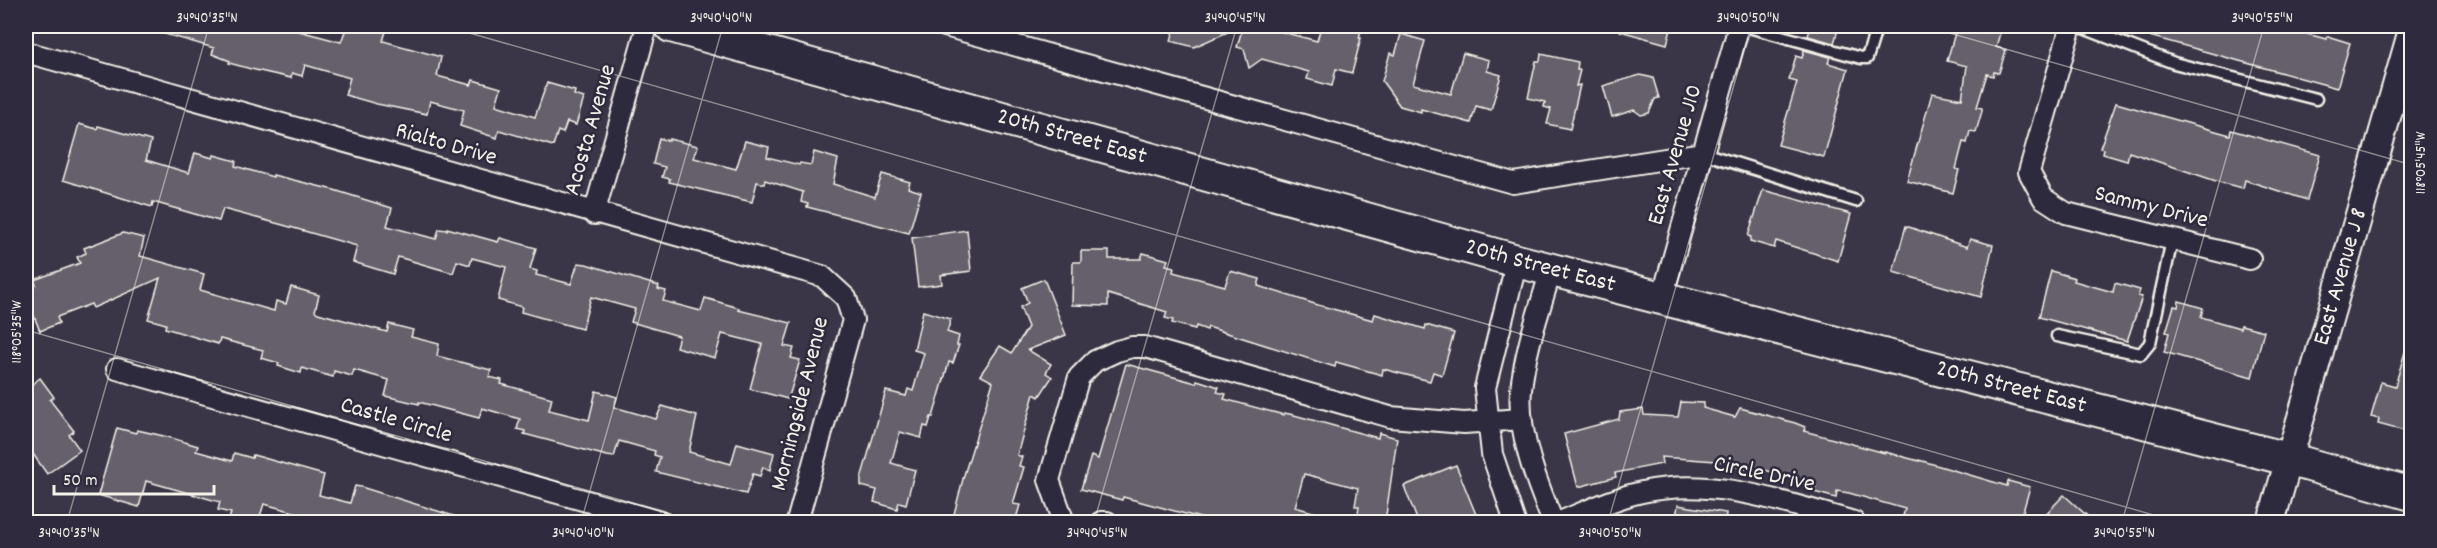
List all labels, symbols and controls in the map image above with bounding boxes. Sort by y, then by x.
text: 34°40'35"N [176,8,238,30]
text: 34°40'40"N [690,8,752,30]
text: 34°40'45"N [1205,8,1265,30]
text: 34°40'50"N [1717,8,1779,30]
text: 34°40'55"N [2231,8,2293,30]
street label: Acosta Avenue [556,61,626,199]
street label: East Avenue J10 [1640,81,1712,229]
street label: 20th Street East [993,100,1151,174]
street label: Rialto Drive [391,114,501,176]
text: 118°05'45"W [2411,131,2433,194]
street label: Sammy Drive [2090,177,2212,239]
street label: East Avenue J 8 [2305,204,2377,350]
street label: 20th Street East [1461,230,1619,303]
text: 118°05'35"W [7,300,29,364]
street label: Morningside Avenue [763,313,839,495]
street label: 20th Street East [1932,352,2090,423]
street label: Castle Circle [336,389,456,453]
street label: Circle Drive [1710,448,1818,502]
scale bar [54,458,214,496]
text: 50 m [63,469,98,494]
text: 34°40'35"N [38,523,100,545]
text: 34°40'40"N [552,523,614,545]
text: 34°40'45"N [1067,523,1127,545]
text: 34°40'50"N [1579,523,1641,545]
text: 34°40'55"N [2093,523,2155,545]

